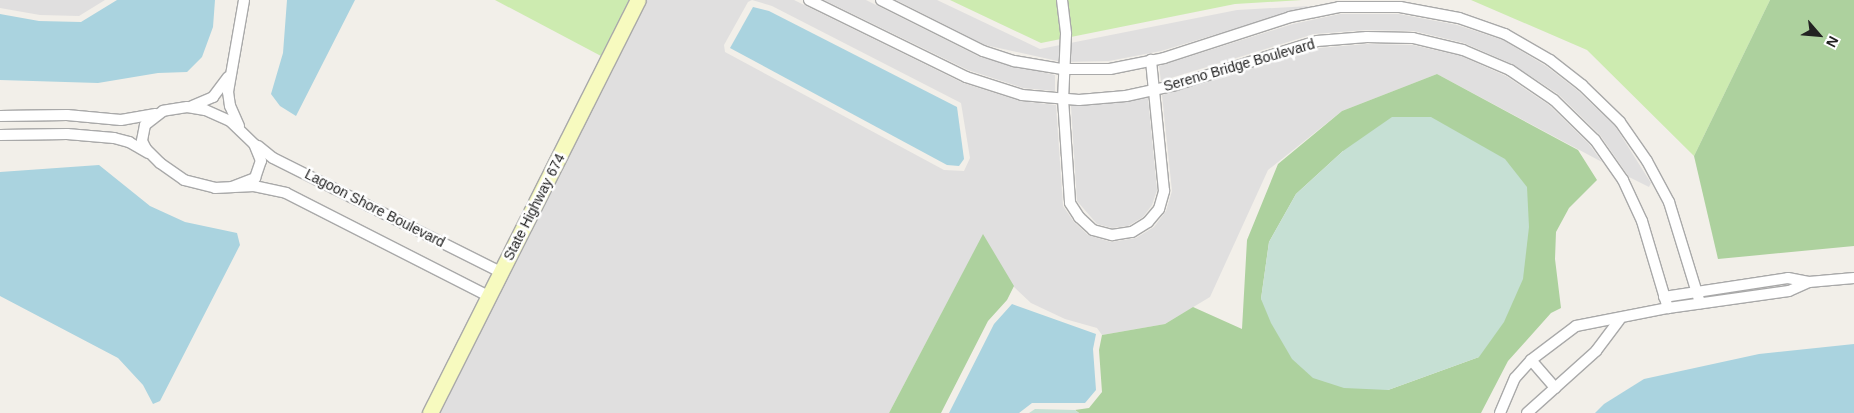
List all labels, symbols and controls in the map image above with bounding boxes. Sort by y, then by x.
north arrow [1794,10,1844,60]
text: N [1823,34,1842,50]
street label: Sereno Bridge Boulevard [1161,35,1317,95]
street label: State Highway 674 [500,151,568,263]
street label: Lagoon Shore Boulevard [302,165,448,251]

